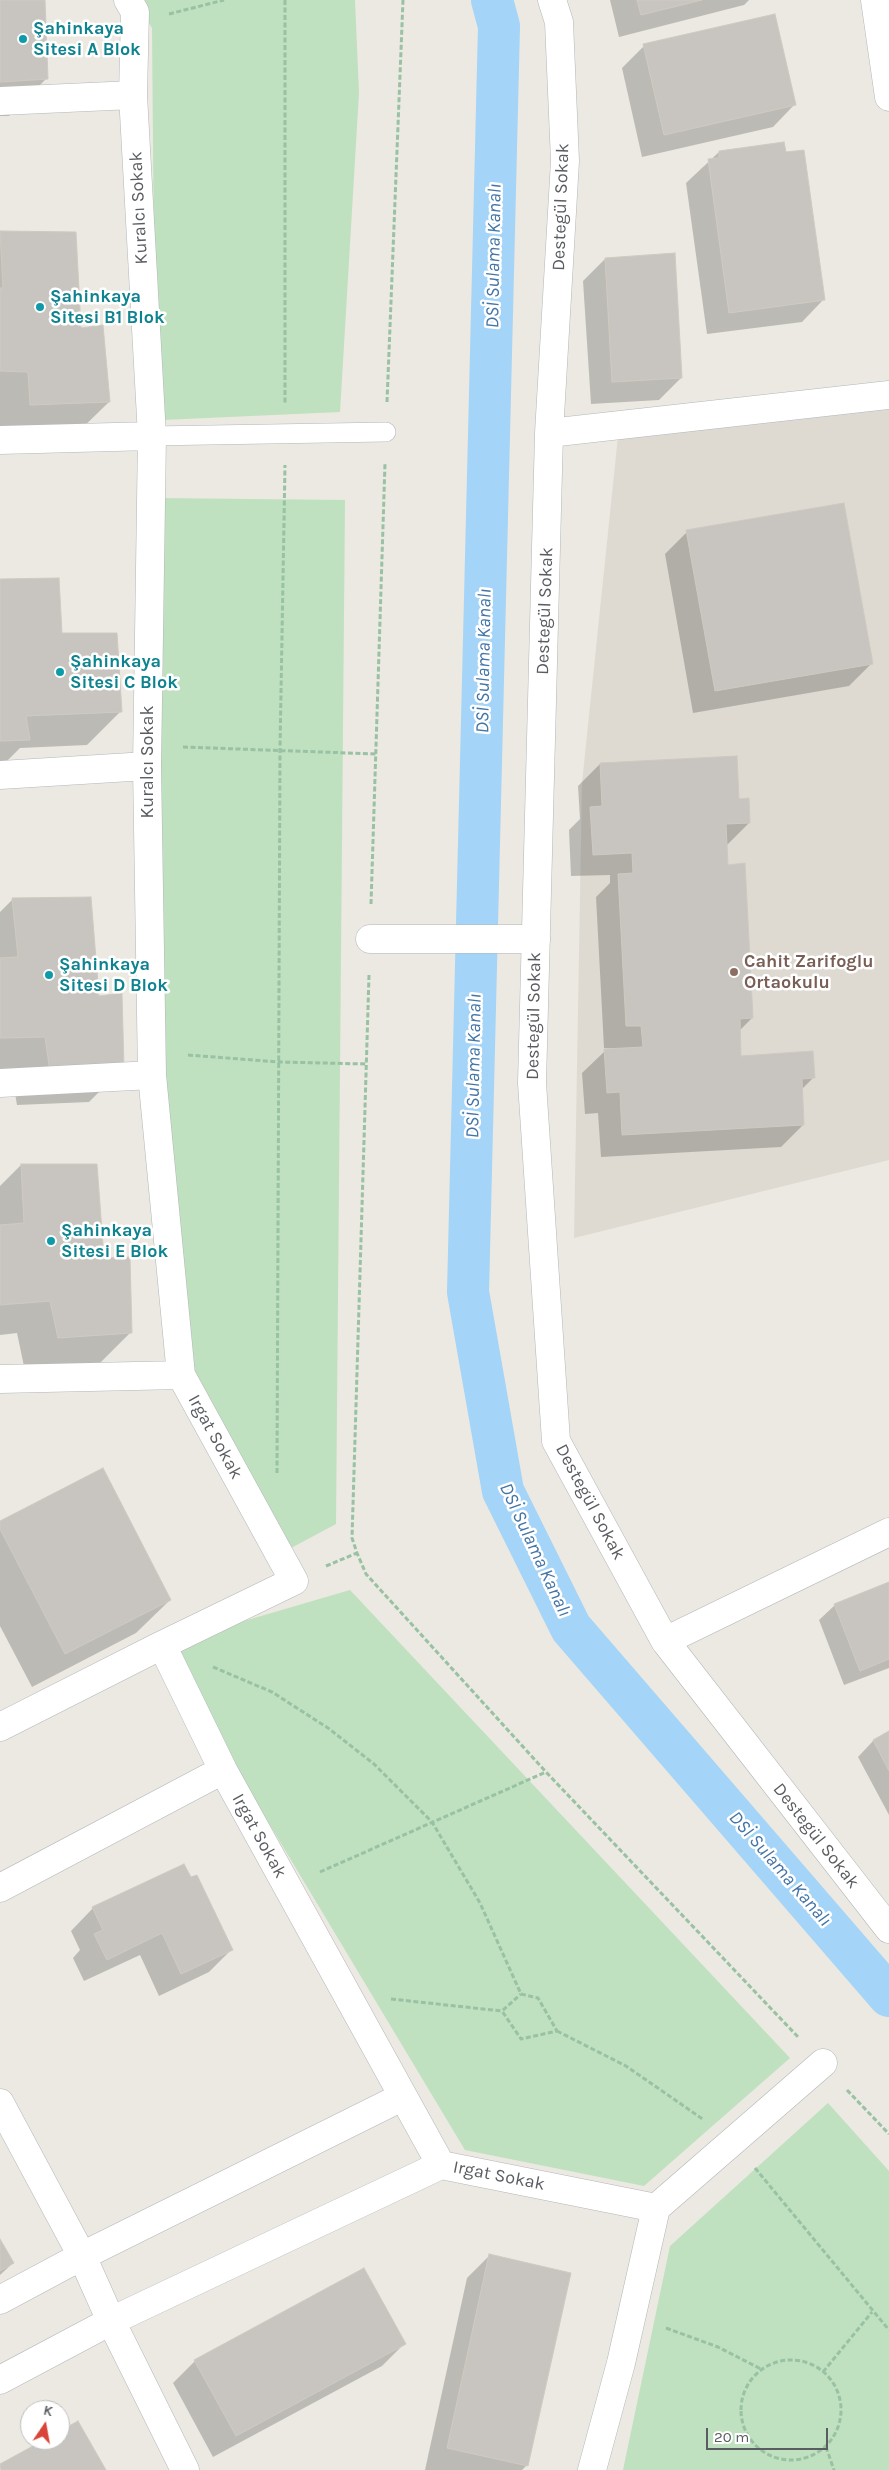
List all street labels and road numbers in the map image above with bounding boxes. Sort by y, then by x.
street label: Destegül Sokak [548,143,574,271]
street label: Kuralcı Sokak [125,151,153,265]
street label: Destegül Sokak [532,547,558,675]
street label: Kuralcı Sokak [137,705,159,819]
street label: Destegül Sokak [522,952,546,1080]
street label: Irgat Sokak [183,1391,247,1483]
street label: Destegül Sokak [550,1440,630,1564]
street label: Destegül Sokak [768,1779,864,1893]
street label: Irgat Sokak [227,1790,291,1882]
street label: Irgat Sokak [451,2156,547,2196]

